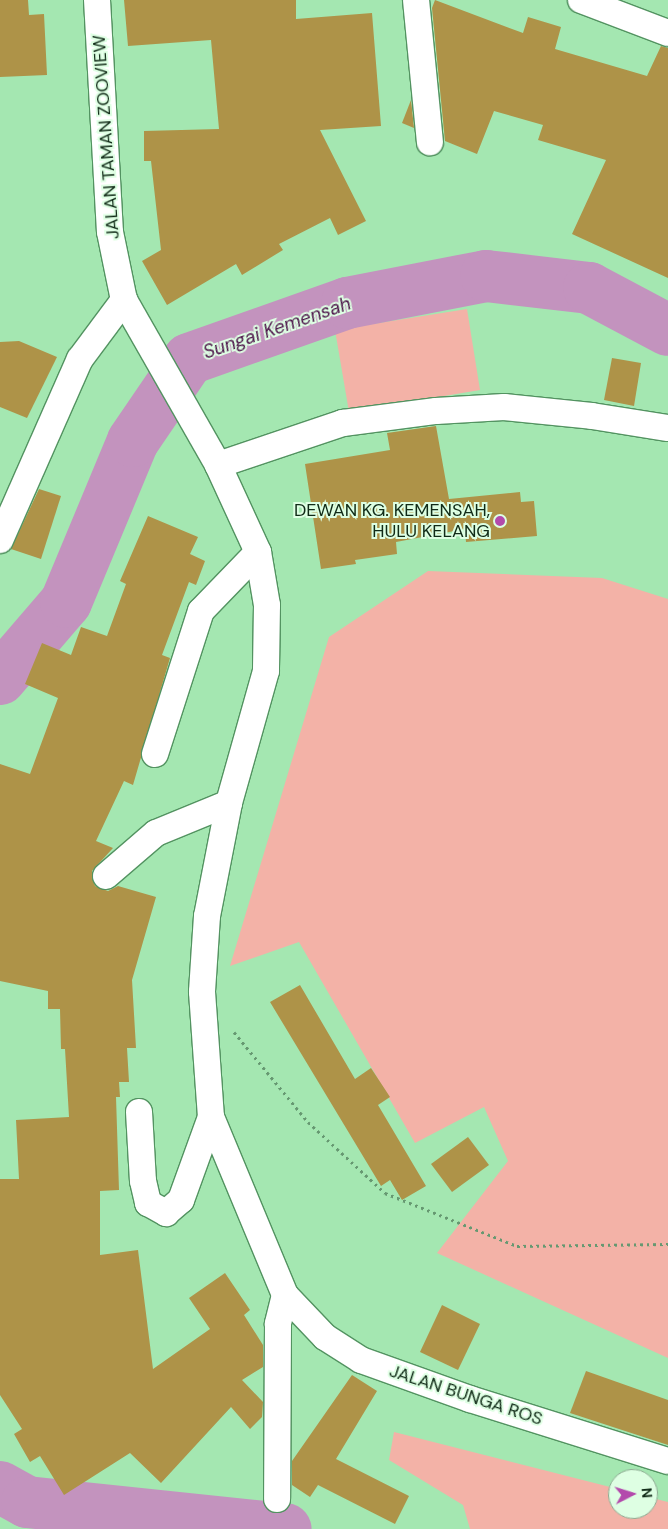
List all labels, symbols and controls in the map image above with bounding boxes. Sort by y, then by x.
street label: JALAN TAMAN ZOOVIEW [88,34,124,240]
water label: Sungai Kemensah [200,292,354,364]
place label: DEWAN KG. KEMENSAH, HULU KELANG [294,500,490,542]
marker: DEWAN KG. KEMENSAH, HULU KELANG [494,515,506,527]
street label: JALAN BUNGA ROS [387,1360,545,1430]
north arrow [608,1469,658,1519]
text: N [638,1487,656,1499]

